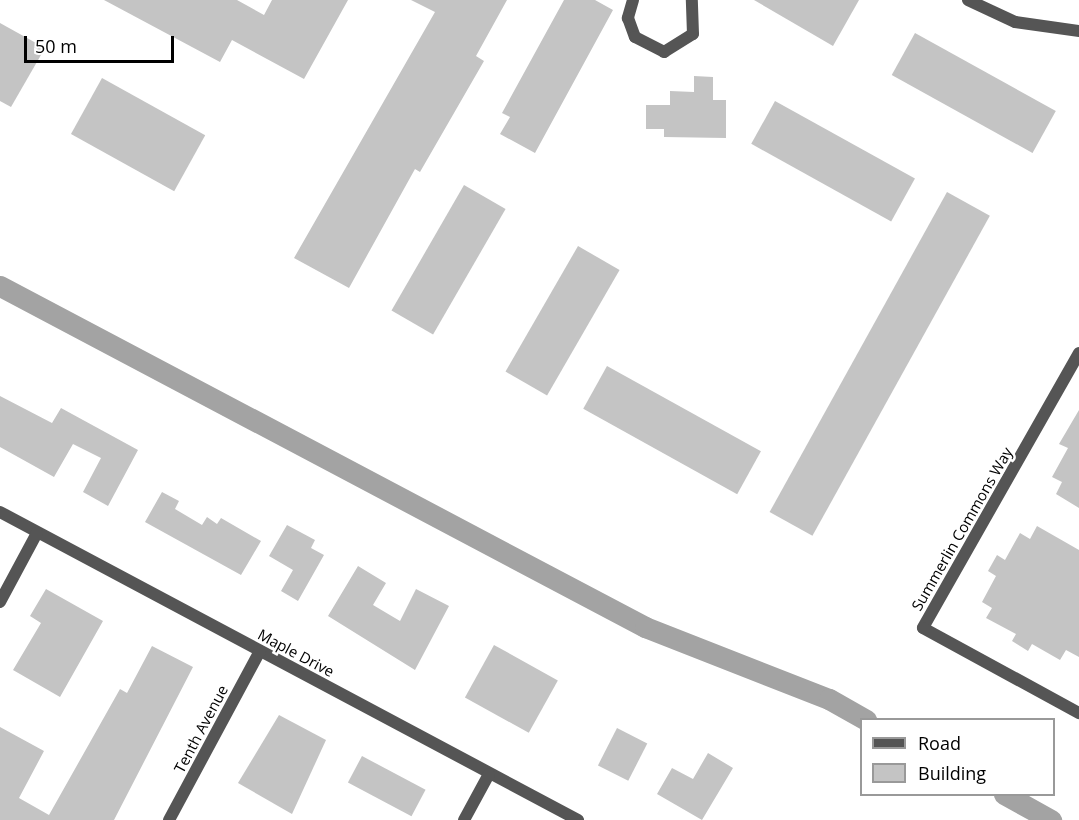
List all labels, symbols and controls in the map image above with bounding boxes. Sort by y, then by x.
scale bar [27,24,177,62]
text: 50 m [35,34,77,58]
street label: Summerlin Commons Way [908,444,1016,614]
street label: Maple Drive [255,625,337,681]
street label: Tenth Avenue [170,682,232,776]
legend [860,718,1055,796]
text: Road [918,731,961,755]
text: Building [918,761,986,785]

